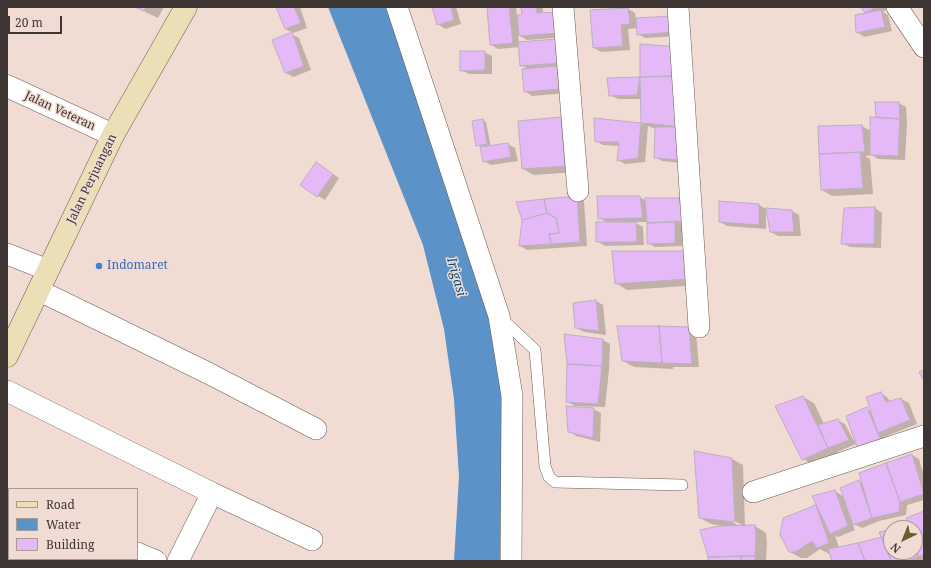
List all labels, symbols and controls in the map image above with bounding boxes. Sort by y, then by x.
scale bar [10,8,64,34]
text: 20 m [15,14,43,31]
street label: Jalan Veteran [22,88,98,134]
street label: Jalan Perjuangan [64,132,120,226]
water label: Irigasi [443,256,469,298]
place label: Indomaret [107,259,168,273]
marker: Indomaret [94,261,104,271]
legend [8,488,138,560]
text: Road [46,496,75,513]
text: Water [46,516,81,533]
north arrow [883,520,923,560]
text: Building [46,536,94,553]
text: N [887,540,903,557]

